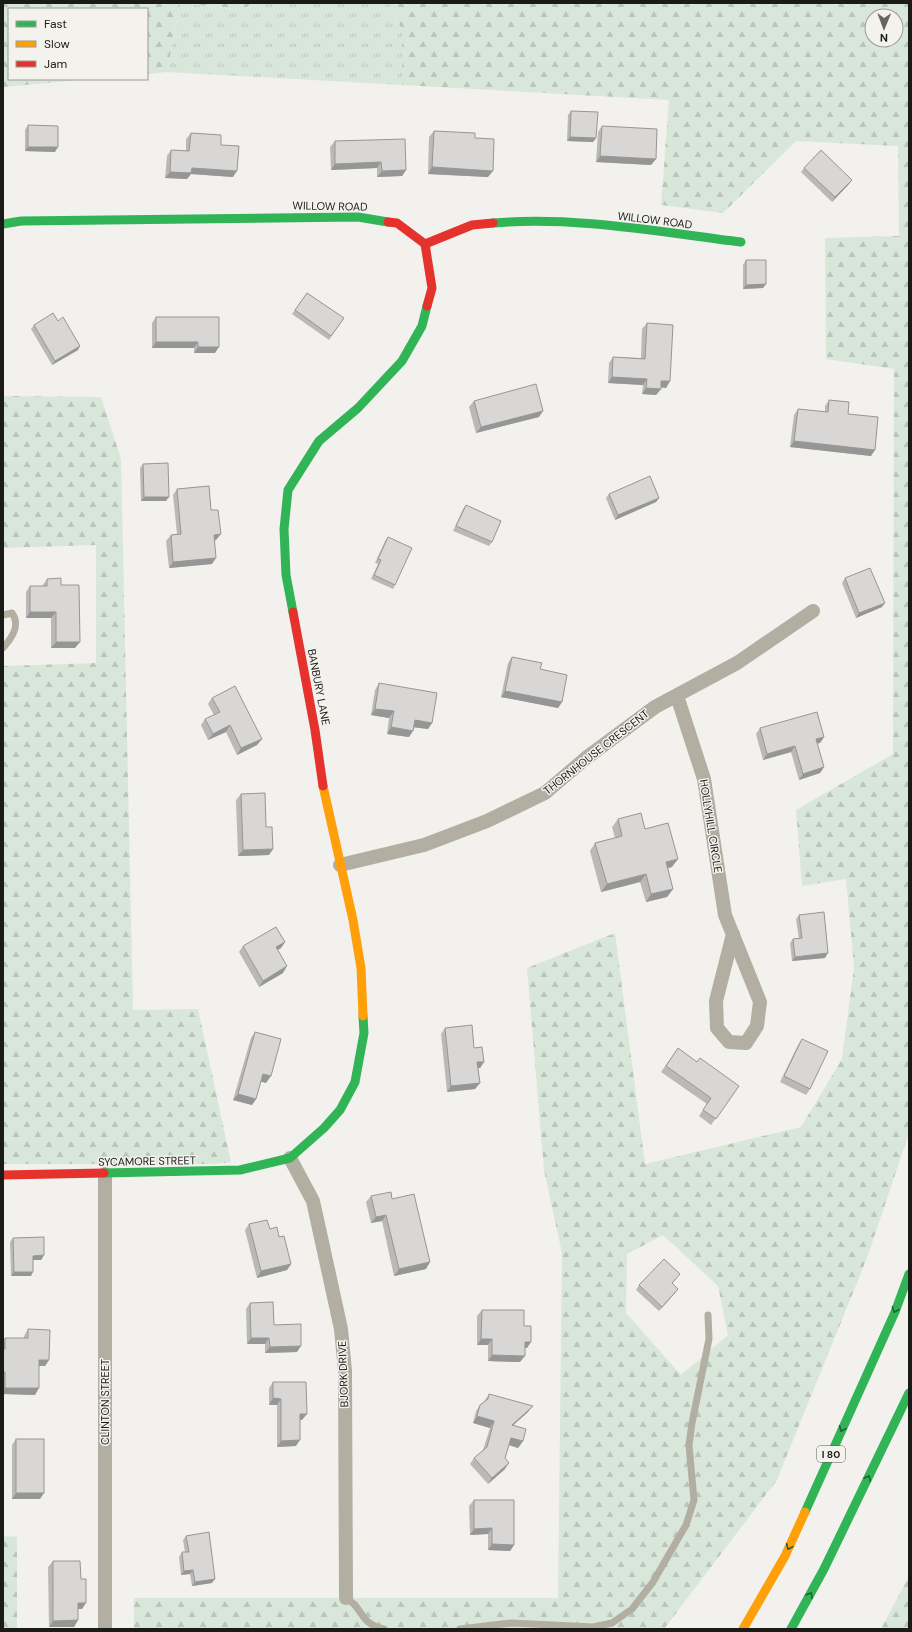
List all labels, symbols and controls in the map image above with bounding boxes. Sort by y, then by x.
legend [8,8,148,80]
north arrow [864,8,904,48]
text: Fast [44,16,67,32]
text: N [880,31,888,45]
text: Slow [44,36,70,52]
text: Jam [44,56,67,72]
street label: WILLOW ROAD [292,198,368,214]
street label: WILLOW ROAD [617,208,694,232]
street label: BANBURY LANE [305,648,333,726]
street label: THORNHOUSE CRESCENT [540,706,652,798]
street label: HOLLYHILL CIRCLE [697,778,725,874]
street label: SYCAMORE STREET [98,1153,196,1169]
one-way arrow [892,1307,900,1314]
street label: BJORK DRIVE [335,1340,351,1408]
street label: CLINTON STREET [98,1359,112,1445]
one-way arrow [839,1424,847,1432]
road number: I 80 [817,1446,845,1462]
one-way arrow [863,1475,871,1483]
one-way arrow [786,1543,794,1551]
one-way arrow [805,1592,812,1599]

